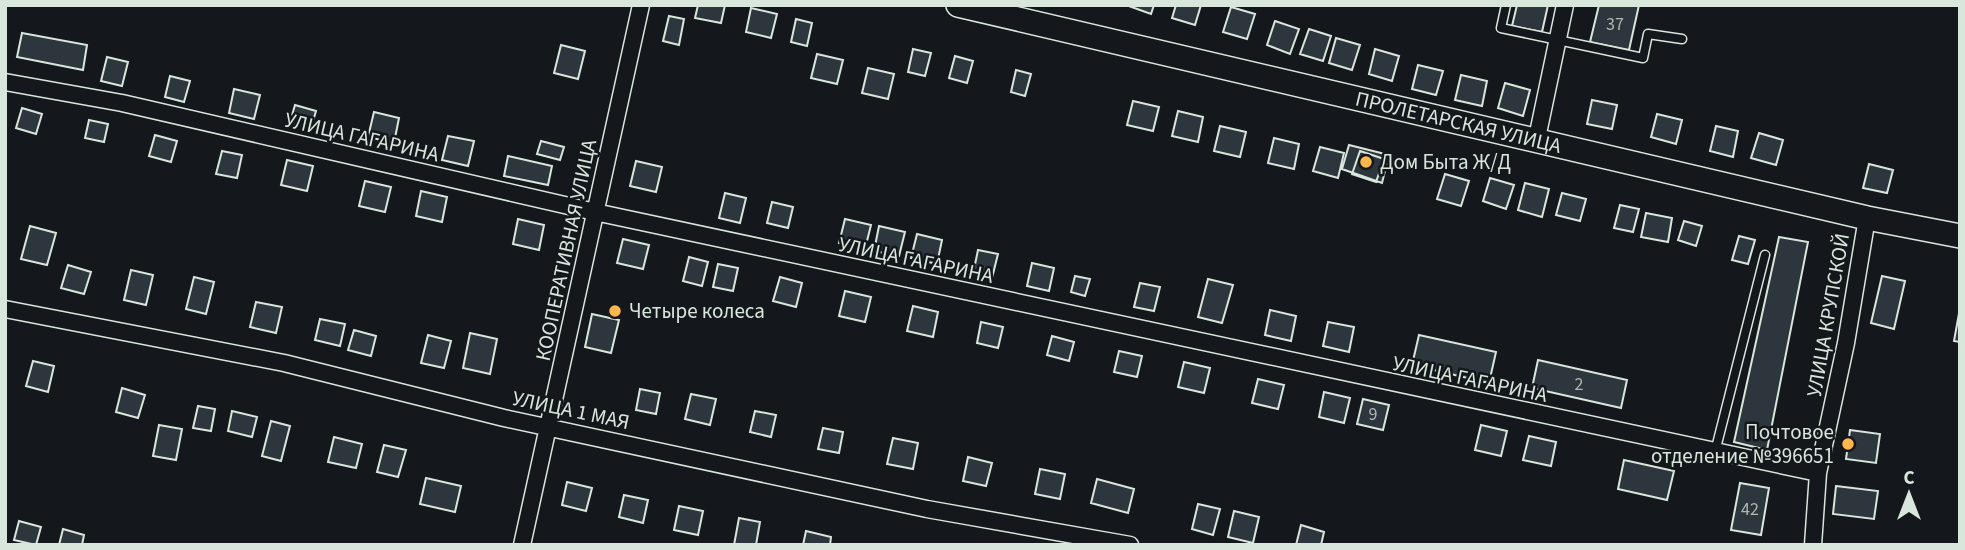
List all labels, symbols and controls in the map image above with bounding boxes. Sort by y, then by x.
house number: 37 [1606,12,1624,37]
street label: ПРОЛЕТАРСКАЯ УЛИЦА [1352,84,1565,161]
street label: УЛИЦА ГАГАРИНА [282,105,443,169]
street label: КООПЕРАТИВНАЯ УЛИЦА [528,136,604,364]
place label: Дом Быта Ж/Д [1380,147,1511,177]
marker: Дом Быта Ж/Д [1358,154,1374,170]
street label: УЛИЦА ГАГАРИНА [836,229,997,291]
street label: УЛИЦА КРУПСКОЙ [1799,231,1857,399]
place label: Четыре колеса [629,296,765,326]
marker: Четыре колеса [607,303,623,319]
street label: УЛИЦА ГАГАРИНА [1390,348,1551,410]
house number: 2 [1575,372,1584,397]
street label: УЛИЦА 1 МАЯ [510,383,632,437]
house number: 9 [1369,402,1378,427]
place label: Почтовое отделение №396651 [1651,417,1834,471]
marker: Почтовое отделение №396651 [1840,436,1856,452]
north arrow [1874,459,1944,529]
text: С [1903,465,1915,492]
house number: 42 [1741,497,1759,522]

